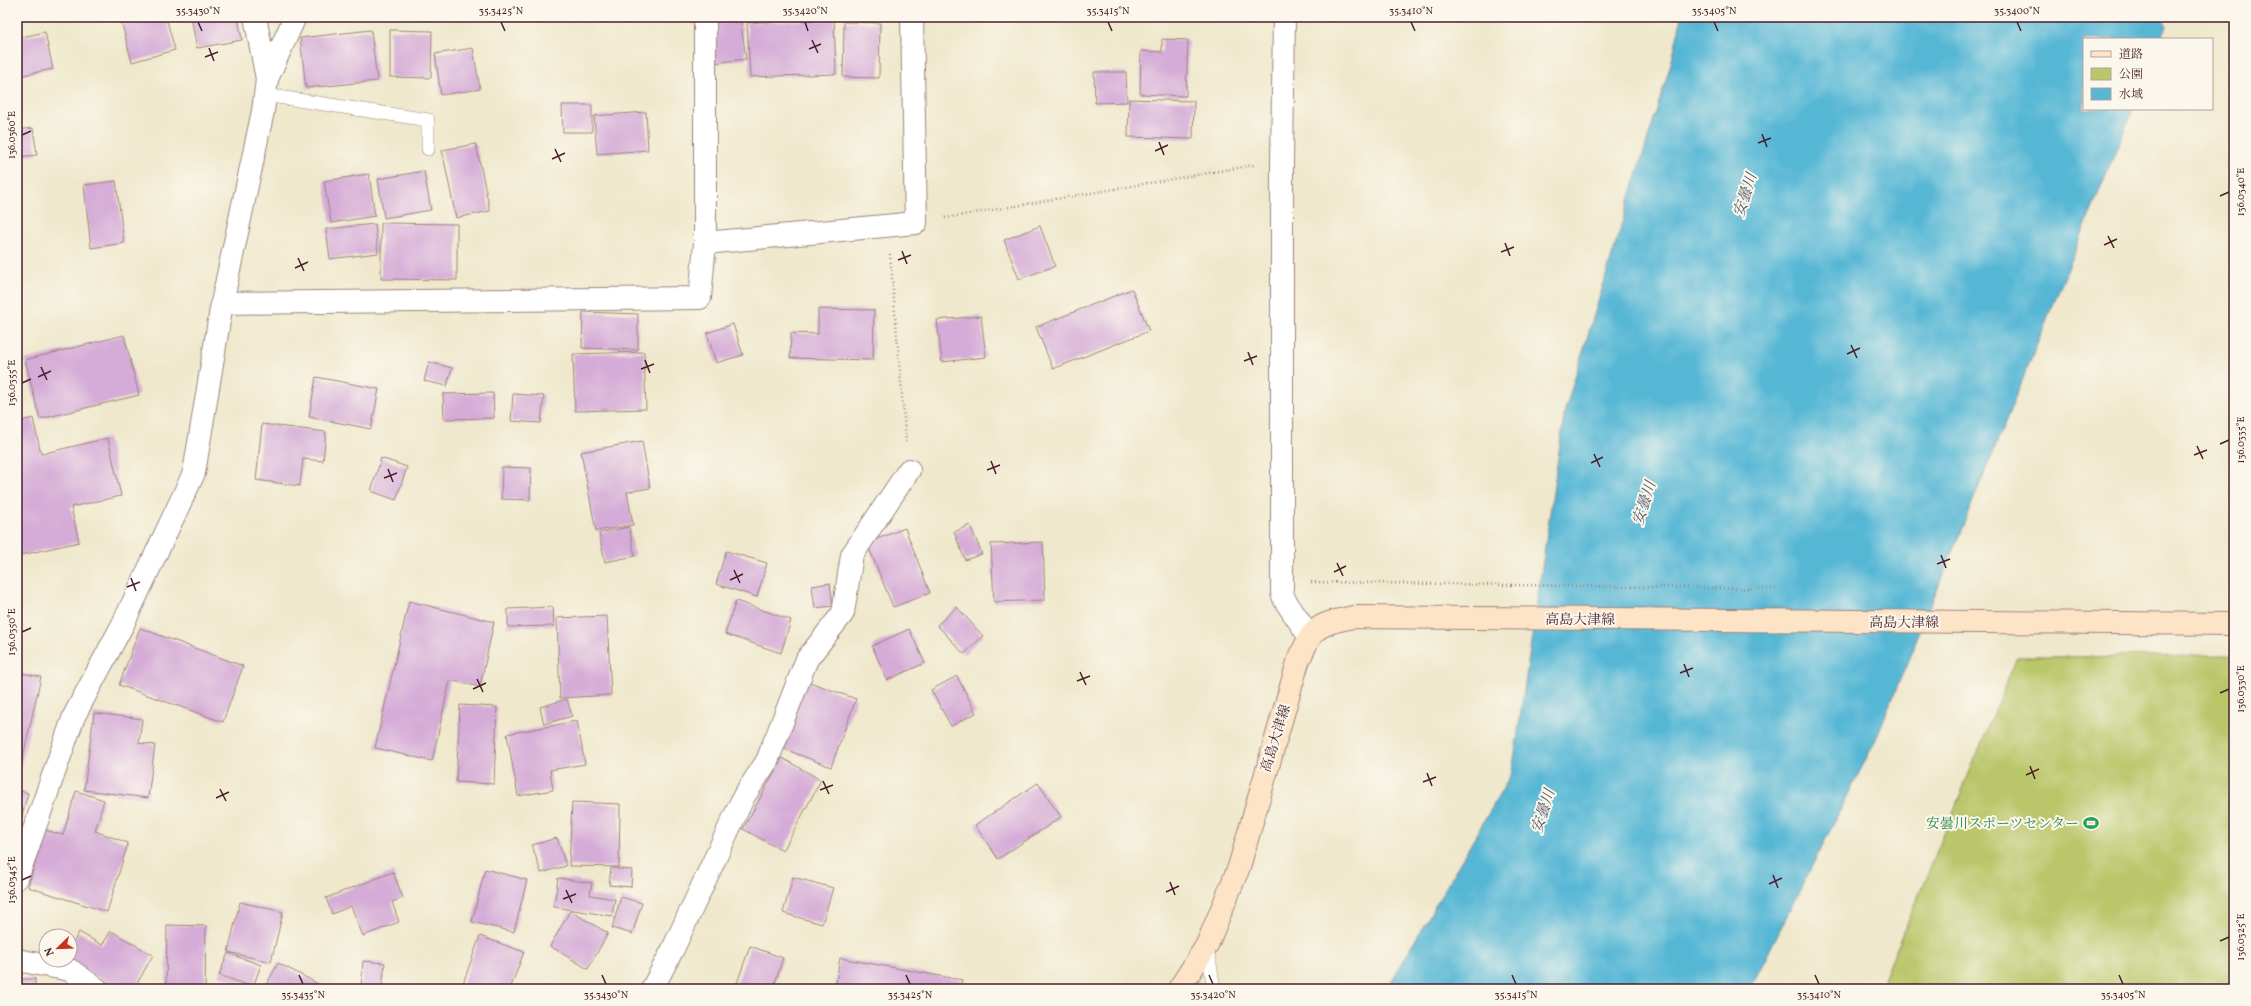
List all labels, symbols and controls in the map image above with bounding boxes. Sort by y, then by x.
text: 35.3430°N [176,4,221,18]
text: 35.3425°N [479,4,524,18]
text: 35.3420°N [782,4,828,18]
text: 35.3415°N [1087,4,1130,18]
text: 35.3410°N [1389,4,1434,18]
text: 35.3405°N [1692,4,1737,18]
text: 35.3400°N [1994,4,2041,18]
legend [2083,38,2213,110]
text: 道路 [2119,47,2143,63]
text: 公園 [2119,67,2143,83]
text: 水域 [2119,87,2143,103]
text: 136.0360°E [5,111,19,159]
text: 136.0340°E [2234,168,2248,216]
water label: 安曇川 [1729,169,1764,220]
text: 136.0355°E [5,360,19,406]
text: 136.0335°E [2234,417,2248,463]
water label: 安曇川 [1628,477,1663,528]
text: 136.0350°E [5,608,19,656]
street label: 高島大津線 [1545,611,1615,630]
street label: 高島大津線 [1869,614,1939,633]
text: 136.0330°E [2234,665,2248,713]
street label: 高島大津線 [1257,702,1296,775]
water label: 安曇川 [1527,785,1562,836]
sports icon: 安曇川スポーツセンター [2082,814,2100,832]
place label: 安曇川スポーツセンター [1926,815,2079,834]
text: 136.0345°E [5,856,19,904]
text: 136.0325°E [2234,913,2248,961]
north arrow [38,928,78,968]
text: N [42,945,59,958]
text: 35.3435°N [281,988,325,1002]
text: 35.3430°N [584,988,629,1002]
text: 35.3425°N [888,988,933,1002]
text: 35.3420°N [1190,988,1236,1002]
text: 35.3415°N [1495,988,1538,1002]
text: 35.3410°N [1797,988,1842,1002]
text: 35.3405°N [2101,988,2146,1002]

